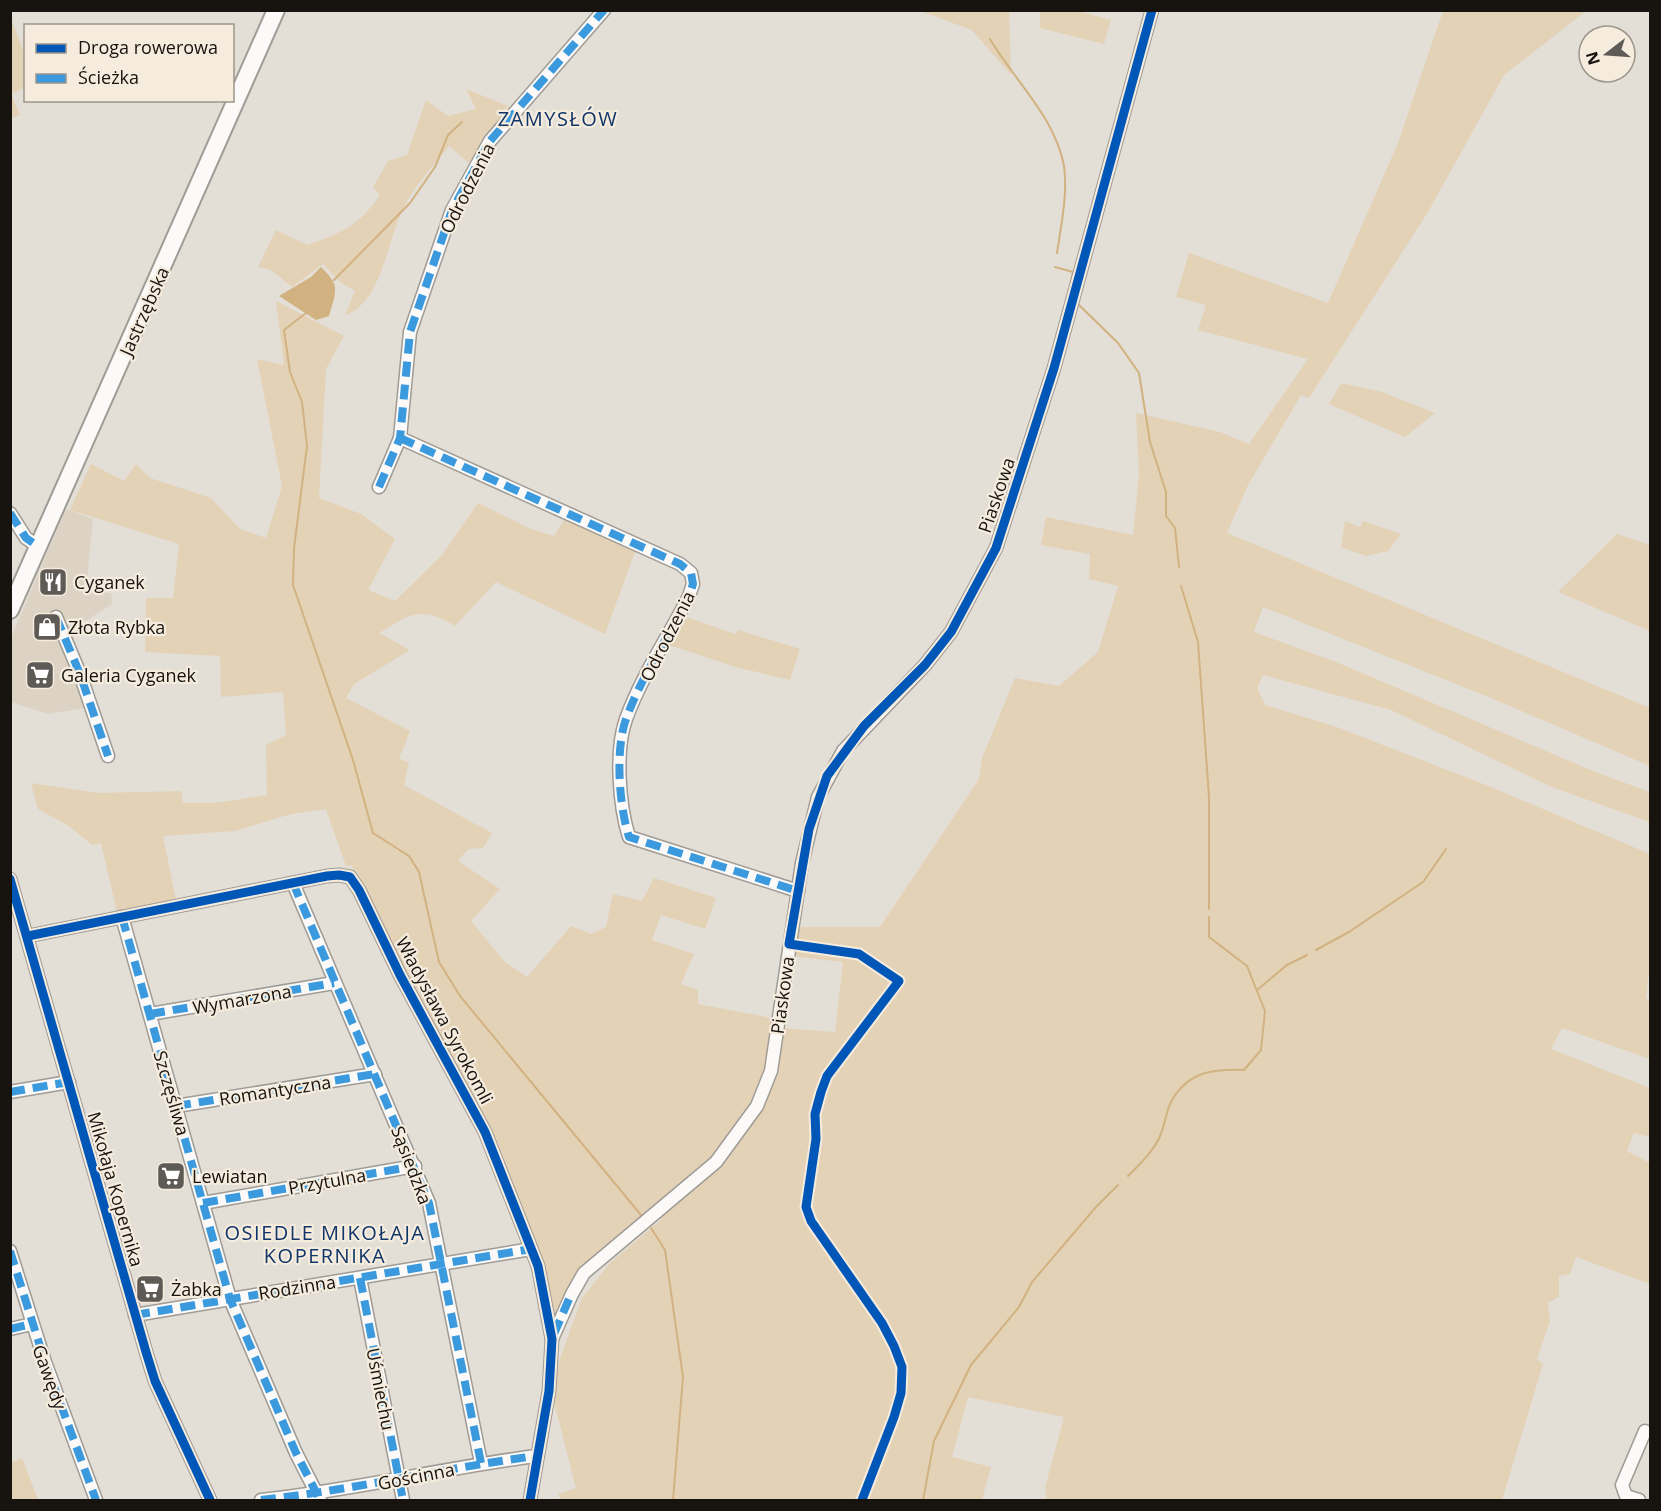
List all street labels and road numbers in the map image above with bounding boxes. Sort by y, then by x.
street label: Odrodzenia [434,139,500,237]
street label: Jastrzębska [113,263,174,361]
street label: Piaskowa [972,454,1020,536]
street label: Odrodzenia [634,587,700,685]
street label: Władysława Syrokomli [391,932,499,1108]
street label: Piaskowa [765,955,799,1035]
street label: Wymarzona [191,979,293,1019]
street label: Szczęśliwa [148,1048,196,1138]
street label: Romantyczna [217,1069,333,1111]
street label: Mikołaja Kopernika [82,1109,150,1269]
street label: Sąsiedzka [386,1122,438,1208]
street label: Przytulna [286,1162,368,1200]
street label: Rodzinna [257,1269,337,1305]
street label: Gawędy [27,1341,73,1414]
street label: Uśmiechu [361,1346,401,1432]
street label: Gościnna [376,1457,456,1495]

